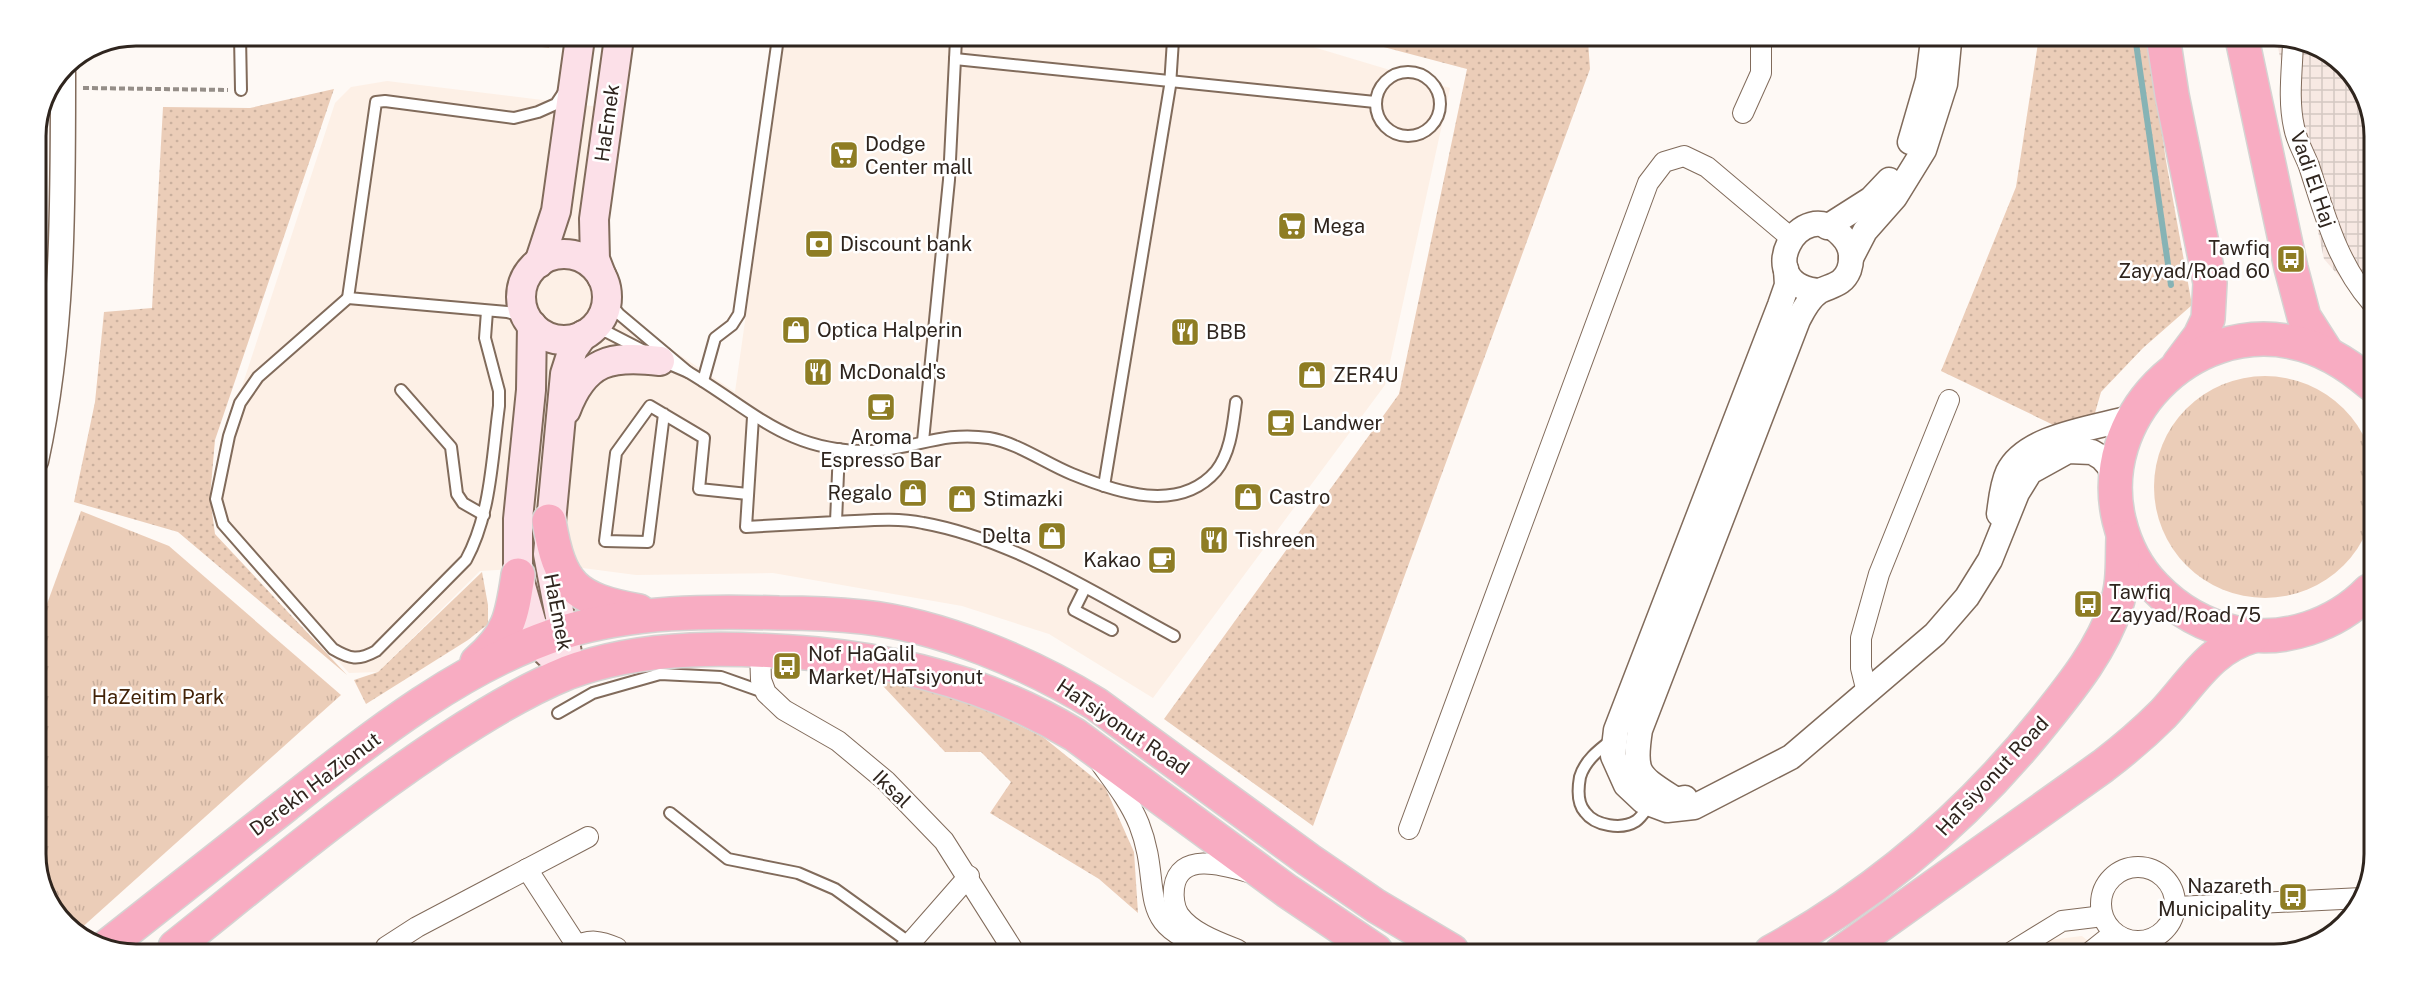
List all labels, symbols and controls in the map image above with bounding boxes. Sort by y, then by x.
street label: HaEmek [590,83,624,163]
street label: Vadi El Haj [2285,128,2341,230]
place label: Dodge Center mall [865,132,973,179]
supermarket icon: Dodge Center mall [828,139,860,171]
supermarket icon: Mega [1276,210,1308,242]
place label: Mega [1313,214,1365,238]
bank icon: Discount bank [803,228,835,260]
place label: Discount bank [840,232,972,256]
place label: Tawfiq Zayyad/Road 60 [2118,236,2270,283]
bus stop icon: Tawfiq Zayyad/Road 60 [2275,243,2307,275]
shop icon: Optica Halperin [780,314,812,346]
restaurant icon: BBB [1169,316,1201,348]
place label: Optica Halperin [817,318,962,342]
place label: BBB [1206,320,1247,344]
restaurant icon: McDonald's [802,356,834,388]
shop icon: ZER4U [1296,359,1328,391]
place label: McDonald's [839,360,946,384]
place label: ZER4U [1333,363,1398,387]
cafe icon: Aroma Espresso Bar [865,391,897,423]
cafe icon: Landwer [1265,407,1297,439]
place label: Landwer [1302,411,1382,435]
place label: Aroma Espresso Bar [820,425,942,472]
shop icon: Regalo [897,477,929,509]
place label: Regalo [827,481,892,505]
shop icon: Castro [1232,481,1264,513]
shop icon: Stimazki [946,483,978,515]
place label: Castro [1269,485,1330,509]
place label: Stimazki [983,487,1063,511]
shop icon: Delta [1036,520,1068,552]
place label: Delta [982,524,1031,548]
restaurant icon: Tishreen [1198,524,1230,556]
place label: Tishreen [1235,528,1315,552]
cafe icon: Kakao [1146,544,1178,576]
place label: Kakao [1083,548,1141,572]
street label: HaEmek [539,571,577,653]
place label: Tawfiq Zayyad/Road 75 [2109,580,2261,627]
bus stop icon: Tawfiq Zayyad/Road 75 [2072,588,2104,620]
place label: Nof HaGalil Market/HaTsiyonut [808,642,983,689]
bus stop icon: Nof HaGalil Market/HaTsiyonut [771,650,803,682]
street label: HaTsiyonut Road [1052,674,1194,780]
park label: HaZeitim Park [92,685,224,709]
street label: HaTsiyonut Road [1930,711,2054,841]
street label: Derekh HaZionut [245,727,385,841]
street label: Iksal [868,765,916,813]
place label: Nazareth Municipality [2158,874,2272,921]
bus stop icon: Nazareth Municipality [2277,881,2309,913]

